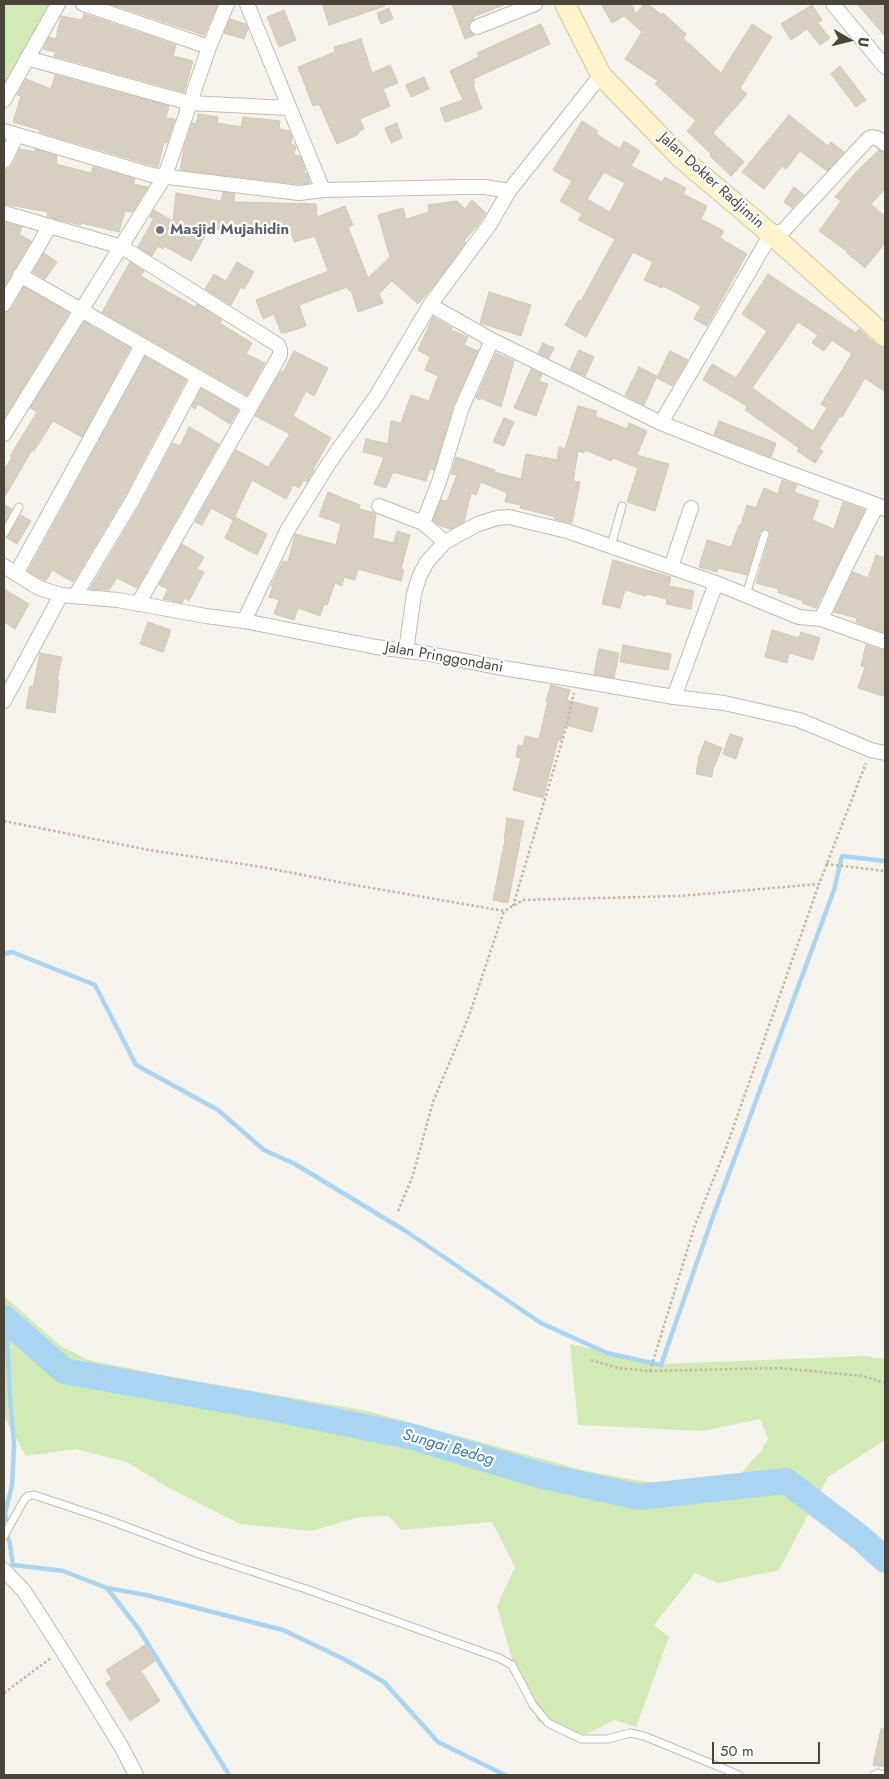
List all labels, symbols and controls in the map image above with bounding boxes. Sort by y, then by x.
north arrow [824,15,874,65]
text: U [853,36,874,48]
street label: Jalan Dokter Radjimin [655,129,767,233]
place label: Masjid Mujahidin [170,221,289,239]
marker: Masjid Mujahidin [154,224,166,236]
street label: Jalan Pringgondani [384,639,504,677]
water label: Sungai Bedog [400,1426,496,1470]
scale bar [714,1732,822,1764]
text: 50 m [720,1740,754,1762]

